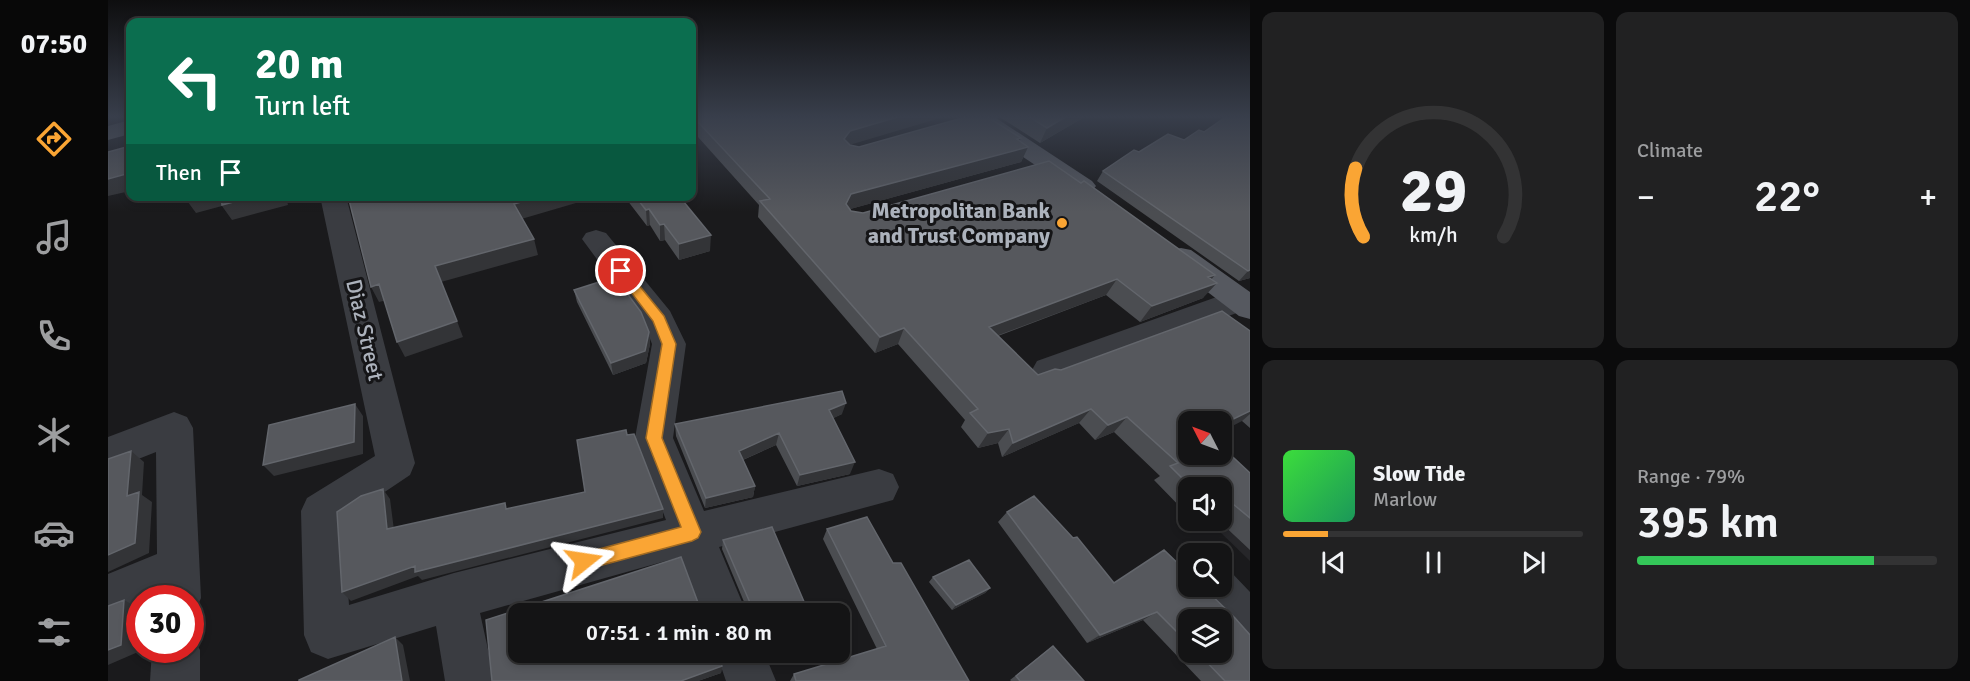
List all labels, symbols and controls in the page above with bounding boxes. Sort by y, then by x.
text: 07:50 [21,28,87,61]
text: 20 m [255,39,344,90]
icon: left [156,42,234,120]
text: Turn left [255,90,350,123]
icon: directions [33,118,75,160]
text: Climate [1637,138,1703,163]
text: 29 [1399,152,1467,229]
icon: arrive [214,156,247,189]
text: Then [156,159,202,186]
text: 22° [1754,169,1820,224]
text: − [1637,177,1655,218]
text: + [1919,177,1937,218]
place label: Metropolitan Bank and Trust Company [868,197,1050,249]
icon: music [33,216,75,258]
marker: Metropolitan Bank and Trust Company [1055,216,1069,230]
text: km/h [1409,222,1457,248]
pin [595,245,646,296]
icon: arrive [604,254,637,287]
street label: Diaz Street [340,277,390,384]
icon: phone [33,315,75,357]
north arrow [1178,411,1232,465]
map controls [1178,411,1232,663]
icon: climate [33,414,75,456]
text: Slow Tide [1373,460,1465,487]
text: Range · 79% [1637,464,1745,489]
button: sound [1178,477,1232,531]
text: Marlow [1373,487,1437,512]
text: 395 km [1637,495,1779,550]
icon: car [33,512,75,554]
position arrow [552,529,616,593]
button: search [1178,543,1232,597]
icon: previous [1317,546,1350,579]
icon: pause [1417,546,1450,579]
icon: next [1517,546,1550,579]
speed limit sign: 30 [126,585,204,663]
button: layers [1178,609,1232,663]
icon: filters [33,611,75,653]
text: 07:51 · 1 min · 80 m [586,619,772,646]

